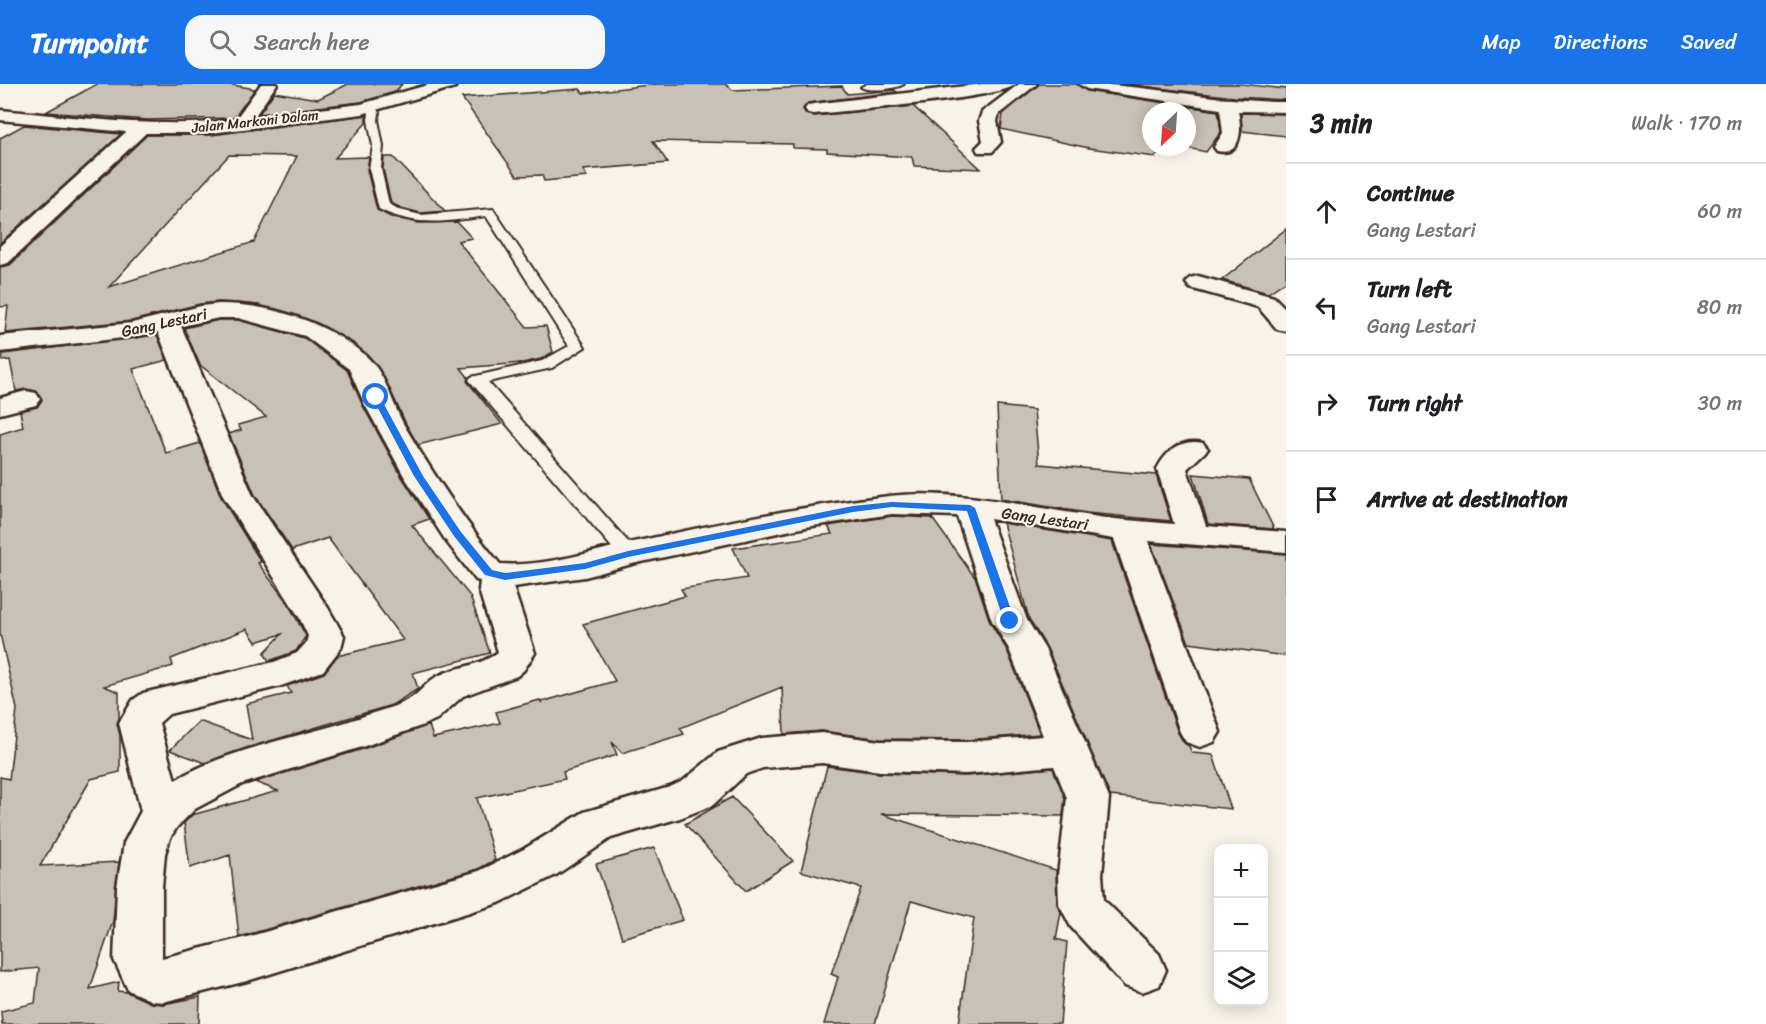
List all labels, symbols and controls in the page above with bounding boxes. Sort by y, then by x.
search box [185,15,605,69]
text: Turnpoint [30,18,149,67]
text: Search here [254,23,370,62]
text: Map [1482,23,1520,61]
text: Directions [1553,23,1648,61]
text: Saved [1681,23,1736,61]
icon: search [206,26,239,59]
text: 3 min [1310,100,1372,146]
street label: Jalan Markoni Dalam [189,102,320,141]
north arrow [1142,102,1196,156]
text: Walk · 170 m [1631,106,1742,141]
text: Continue [1367,174,1455,213]
text: 60 m [1697,194,1742,229]
icon: ahead [1310,195,1343,228]
text: Gang Lestari [1367,213,1476,248]
text: Turn left [1367,270,1452,309]
text: 80 m [1697,290,1742,325]
icon: left [1310,291,1343,324]
street label: Gang Lestari [119,299,210,346]
text: Gang Lestari [1367,309,1476,344]
route start [362,383,388,409]
text: Turn right [1367,384,1462,423]
text: 30 m [1698,386,1742,421]
icon: right [1310,387,1343,420]
text: Arrive at destination [1367,480,1568,519]
icon: arrive [1310,483,1343,516]
street label: Gang Lestari [1000,498,1091,539]
route end [996,607,1022,633]
map controls [1214,844,1268,1006]
button: + [1214,844,1268,898]
button: − [1214,898,1268,952]
button: layers [1214,952,1268,1006]

